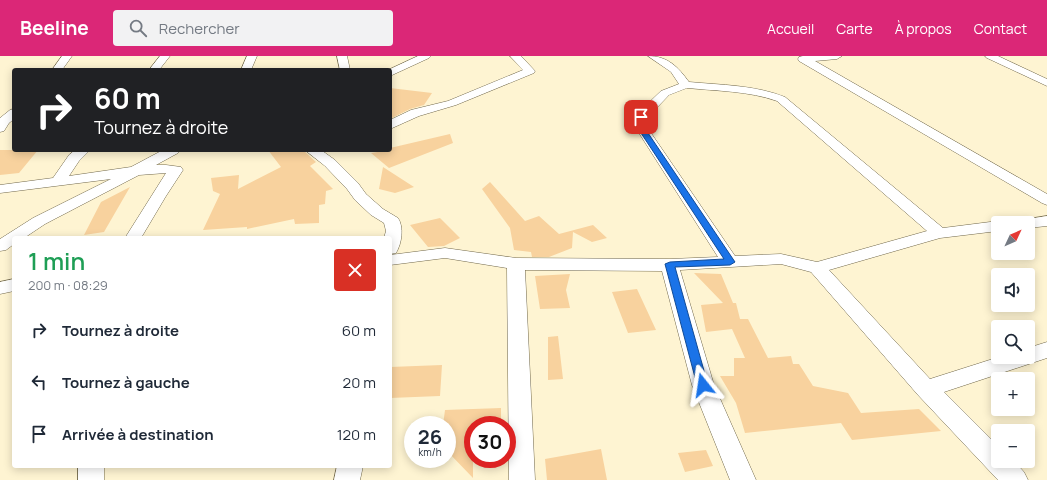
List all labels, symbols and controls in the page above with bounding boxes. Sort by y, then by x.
search box [113,10,393,46]
text: Beeline [20,15,89,41]
icon: search [127,17,149,39]
text: Rechercher [159,18,240,39]
text: Accueil [767,19,814,38]
text: Carte [836,19,873,38]
text: À propos [895,19,952,38]
text: Contact [974,19,1027,38]
text: 60 m [94,79,161,117]
icon: right [28,84,80,136]
pin [624,100,658,134]
icon: arrive [630,106,652,128]
text: Tournez à droite [94,115,228,139]
north arrow [991,216,1035,260]
map controls [991,216,1035,468]
text: 1 min [28,244,85,277]
button: close [334,249,376,291]
button: sound [991,268,1035,312]
text: 200 m · 08:29 [28,276,108,294]
icon: right [28,319,50,341]
text: Tournez à droite [62,320,179,341]
text: 60 m [342,320,376,341]
button: search [991,320,1035,364]
position arrow [682,364,724,406]
icon: left [28,371,50,393]
text: Tournez à gauche [62,372,190,393]
text: 20 m [343,372,376,393]
button: + [991,372,1035,416]
speed limit sign: 30 [464,416,516,468]
icon: arrive [28,423,50,445]
text: 26 [418,423,442,450]
text: Arrivée à destination [62,424,214,445]
text: 120 m [337,424,376,445]
button: − [991,424,1035,468]
text: km/h [418,445,442,459]

